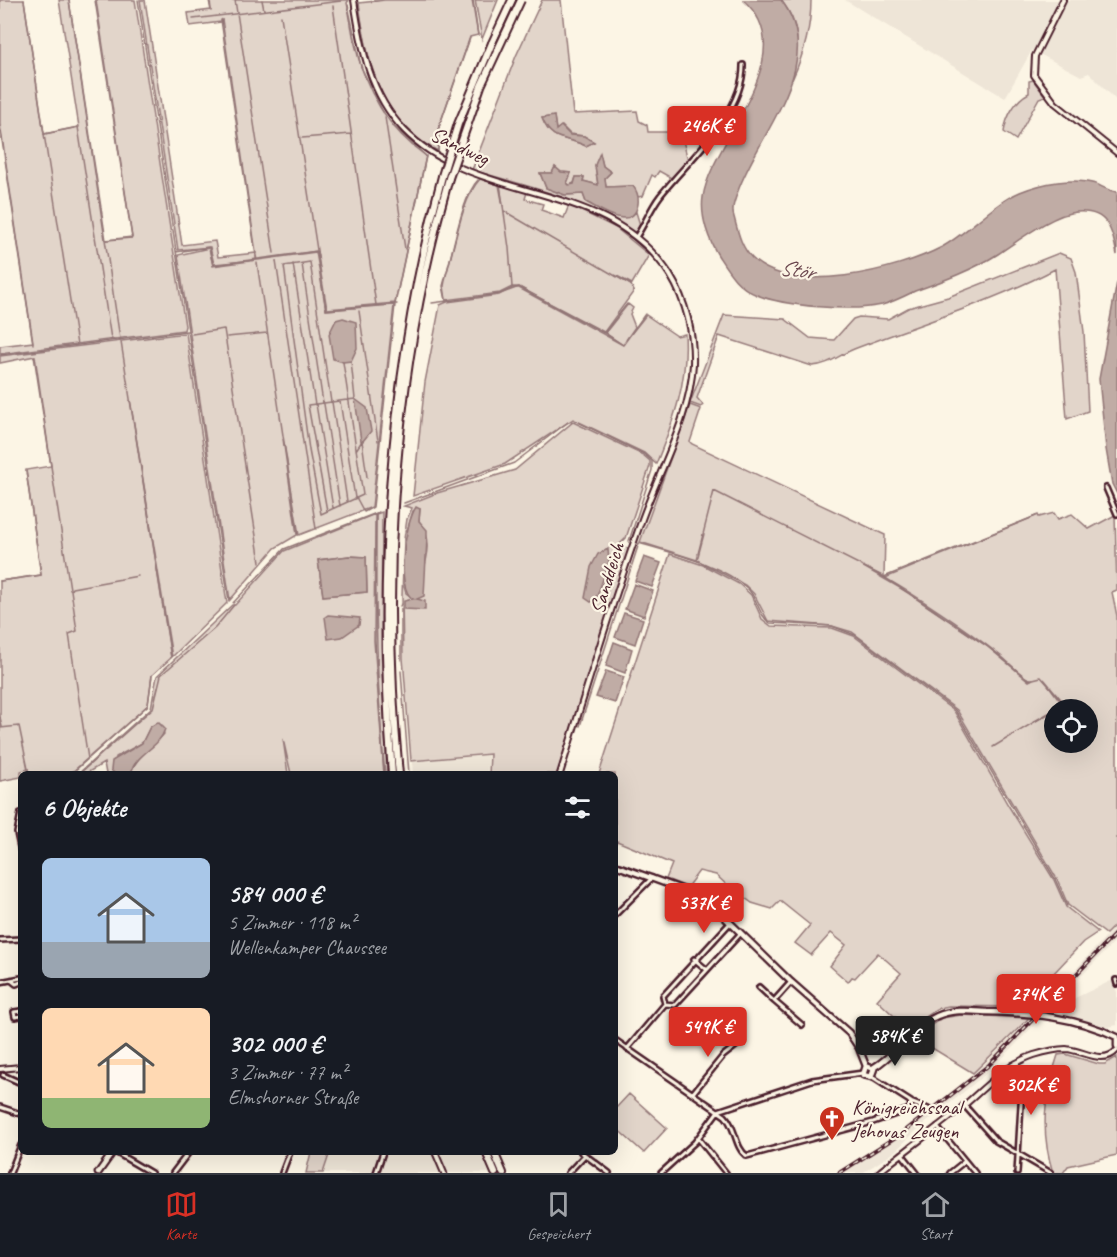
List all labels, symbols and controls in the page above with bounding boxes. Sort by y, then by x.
pin: 246K € [658,106,756,157]
text: 246K € [681,113,733,138]
street label: Sandweg [426,121,495,172]
water label: Stör [778,254,820,287]
street label: Sanddeich [584,538,631,617]
map controls [1044,699,1098,753]
button: locate [1044,699,1098,753]
text: 6 Objekte [42,791,126,824]
icon: filters [561,791,594,824]
text: 584 000 € [228,877,322,910]
icon: home [90,882,162,954]
pin: 537K € [655,883,753,934]
text: 537K € [679,890,729,915]
text: 5 Zimmer · 118 m² [228,910,356,935]
text: Wellenkamper Chaussee [228,935,386,960]
pin: 274K € [987,974,1085,1025]
text: 274K € [1011,981,1061,1006]
pin: 549K € [659,1007,757,1058]
text: 549K € [683,1014,733,1039]
pin: 584K € [846,1016,944,1067]
text: 584K € [870,1023,920,1048]
text: 302 000 € [228,1027,322,1060]
icon: home [90,1032,162,1104]
text: 3 Zimmer · 77 m² [228,1060,347,1085]
pin: 302K € [982,1065,1080,1116]
text: 302K € [1006,1072,1057,1097]
text: Elmshorner Straße [228,1085,358,1110]
place label: Königreichssaal Jehovas Zeugen [851,1094,965,1144]
church icon: Königreichssaal Jehovas Zeugen [817,1104,847,1142]
tab: Karte [165,1188,198,1244]
tab: Gespeichert [527,1188,590,1244]
tab: Start [919,1188,952,1244]

